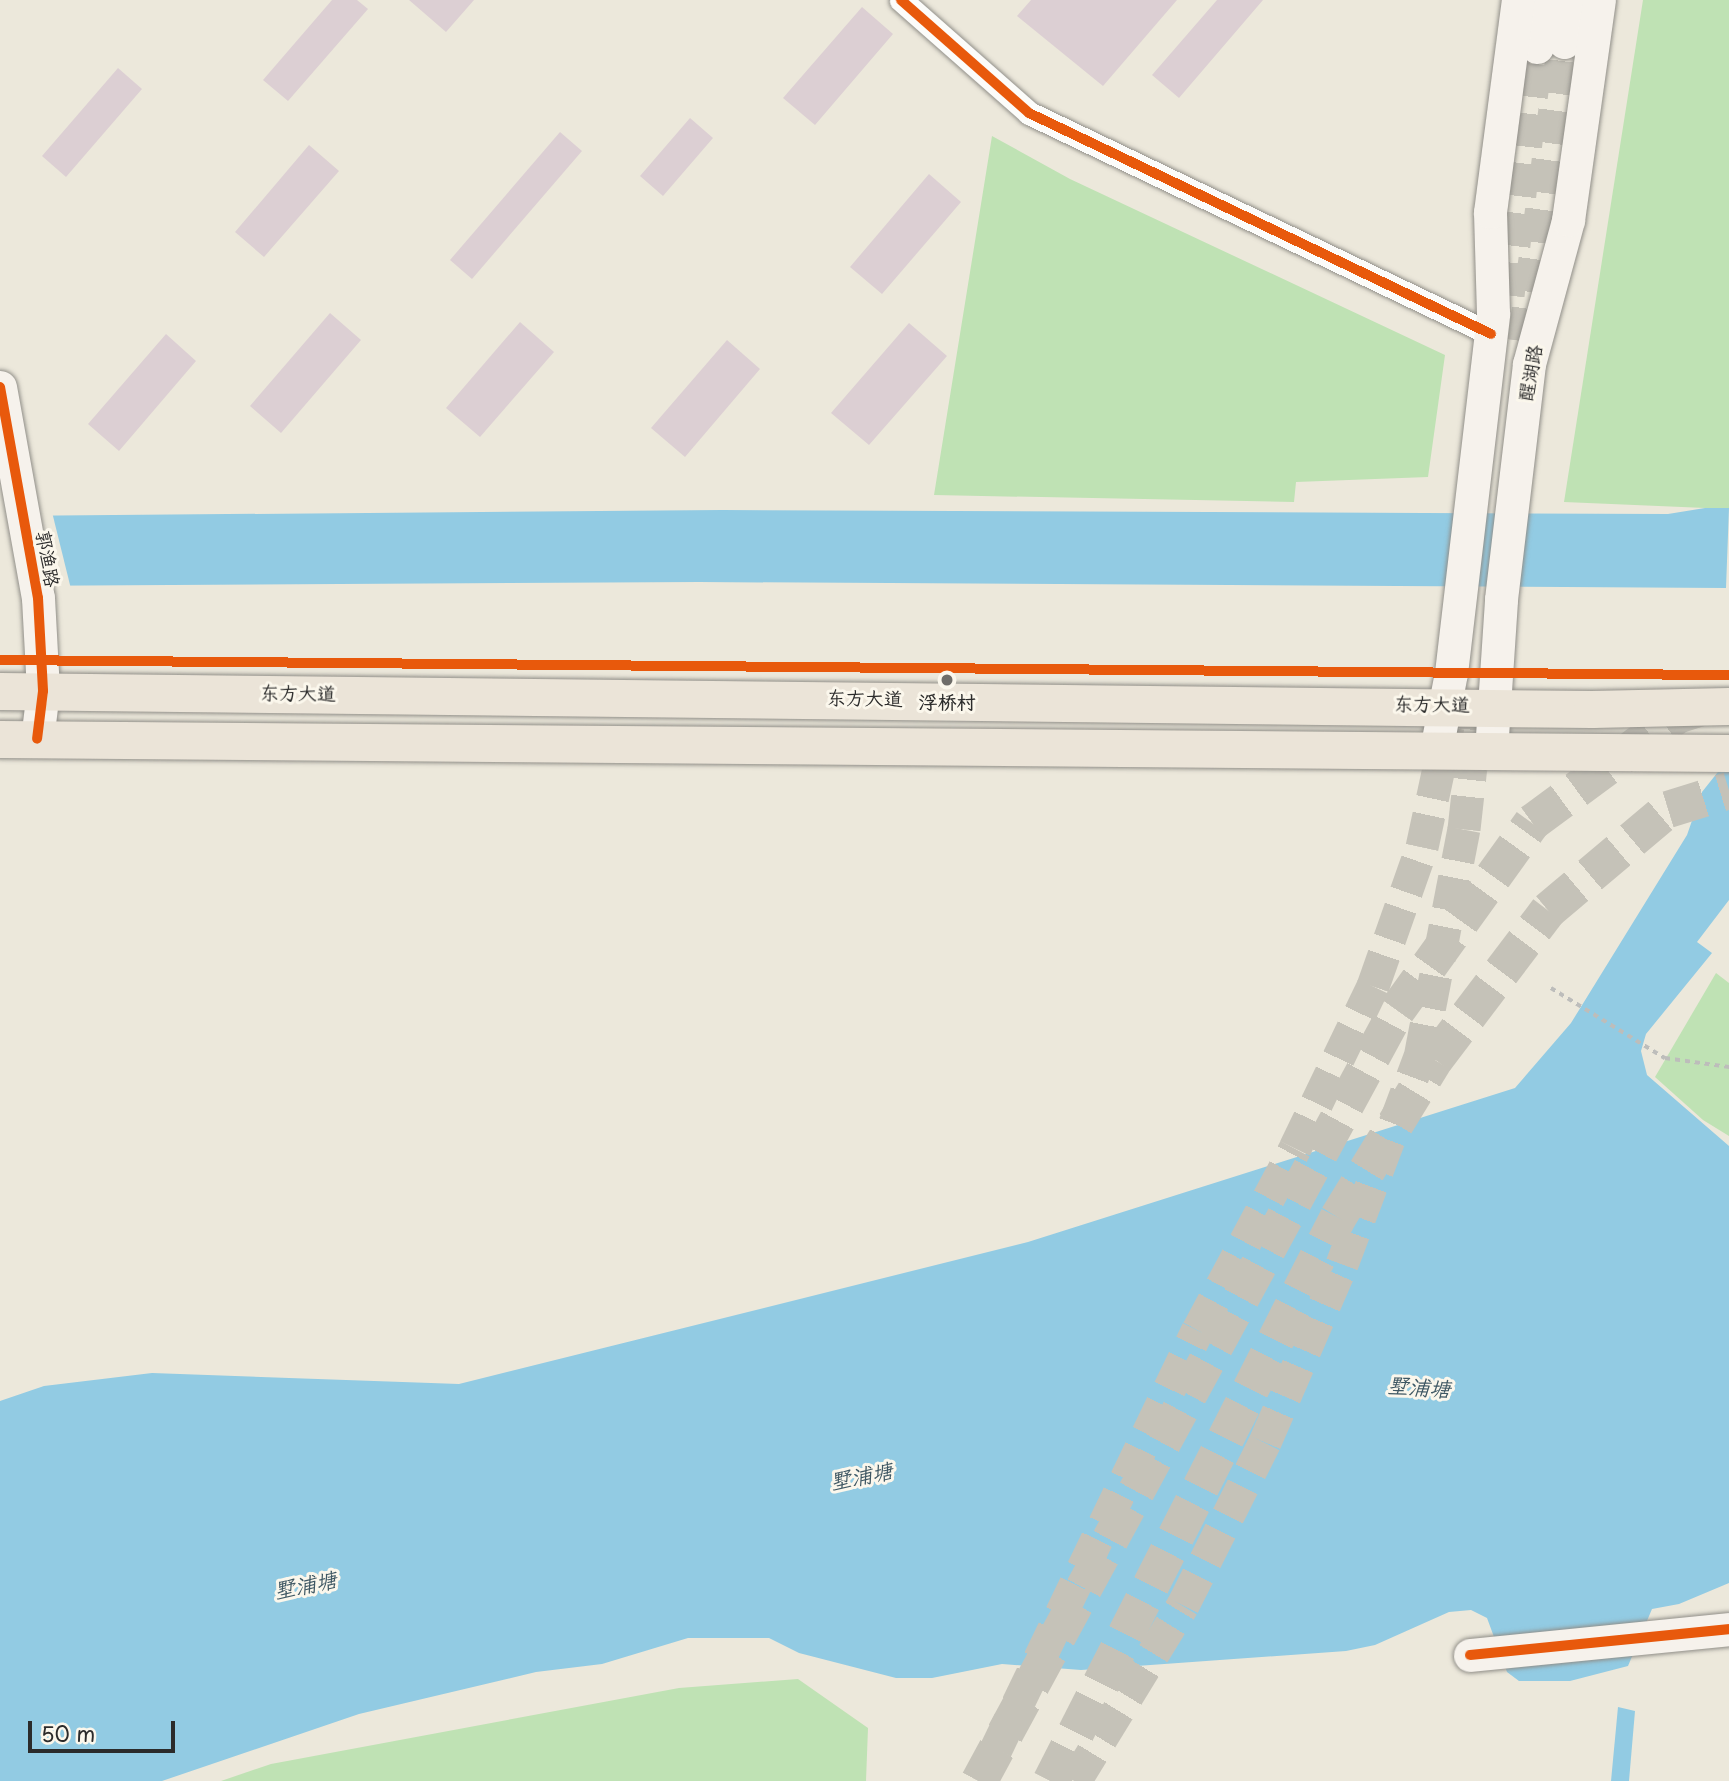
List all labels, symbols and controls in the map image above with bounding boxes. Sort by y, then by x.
street label: 醒湖路 [1514,343,1546,403]
street label: 郭渔路 [32,529,64,589]
marker: 浮桥村 [939,672,955,688]
street label: 东方大道 [260,681,336,705]
street label: 东方大道 [827,686,903,710]
place label: 浮桥村 [919,691,975,713]
street label: 东方大道 [1394,692,1470,716]
water label: 墅浦塘 [1387,1371,1451,1401]
water label: 墅浦塘 [828,1457,894,1493]
water label: 墅浦塘 [272,1566,338,1602]
scale bar [32,1708,178,1752]
text: 50 m [41,1717,95,1749]

